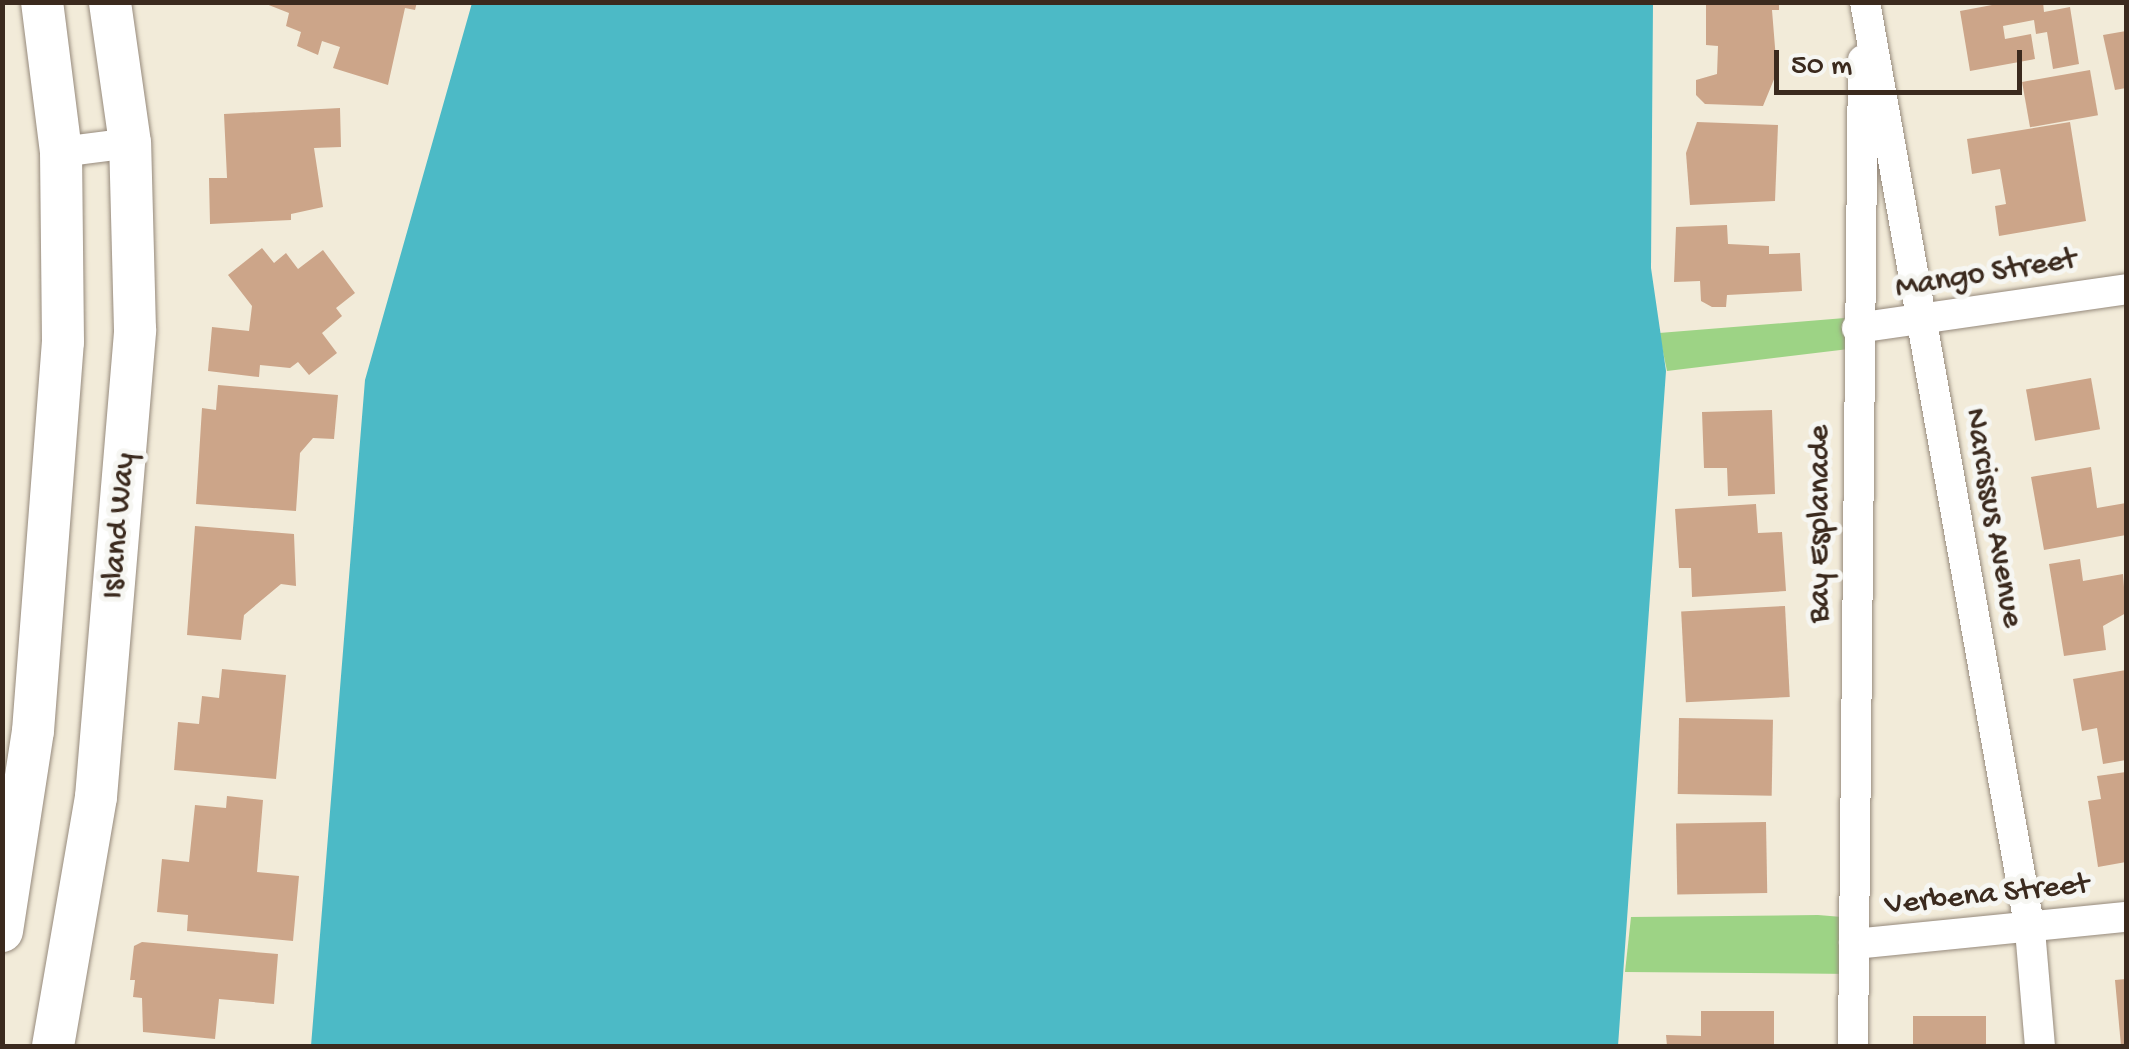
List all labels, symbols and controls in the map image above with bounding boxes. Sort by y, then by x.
scale bar [1779,30,2026,92]
text: 50 m [1791,50,1852,85]
street label: Mango Street [1893,242,2079,308]
street label: Narcissus Avenue [1954,405,2030,631]
street label: Bay Esplanade [1802,425,1840,623]
street label: Island Way [94,451,146,601]
street label: Verbena Street [1883,866,2091,926]

